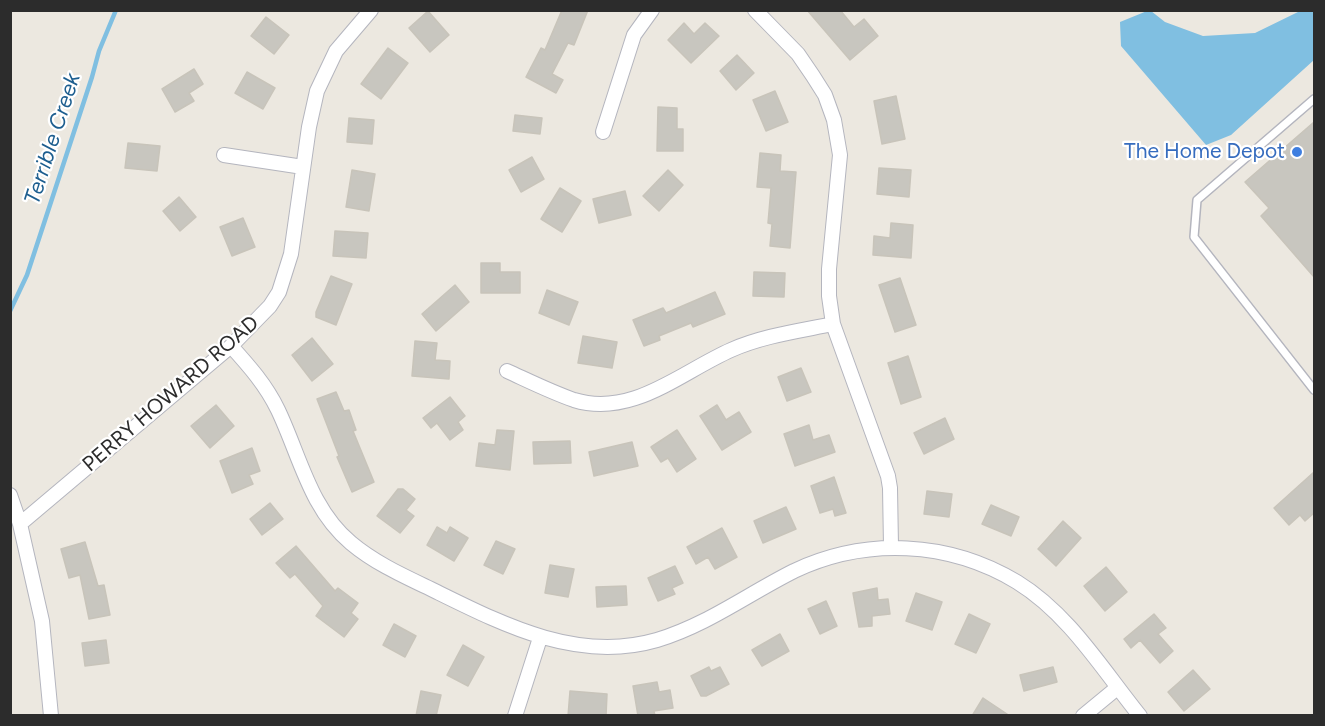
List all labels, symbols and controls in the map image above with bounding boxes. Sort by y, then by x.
water label: Terrible Creek [19,70,87,208]
place label: The Home Depot [1124,139,1285,165]
marker: The Home Depot [1290,145,1304,159]
street label: PERRY HOWARD ROAD [78,311,264,477]

